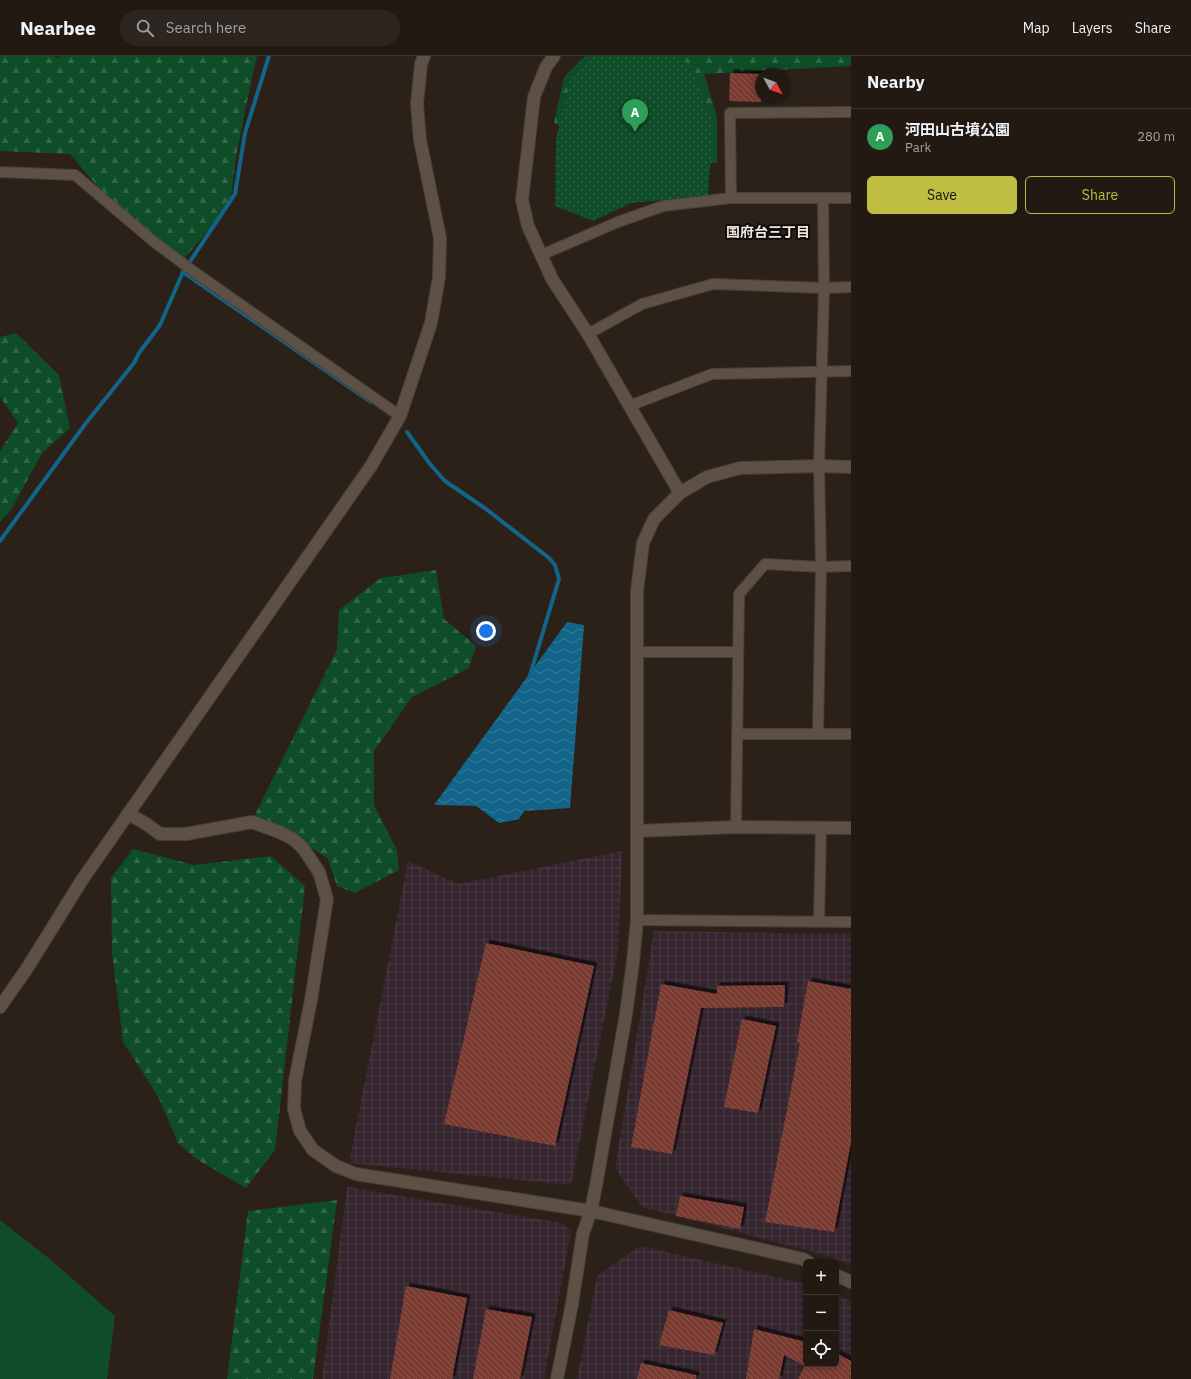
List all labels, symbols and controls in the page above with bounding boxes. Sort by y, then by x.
search box [120,10,400,46]
text: Nearbee [20,16,96,40]
icon: search [134,17,156,39]
text: Search here [166,18,246,37]
text: Map [1023,19,1050,37]
text: Layers [1072,19,1113,37]
text: Share [1135,19,1171,37]
north arrow [755,68,791,104]
text: Nearby [867,71,925,93]
pin: A [622,99,648,132]
text: 河田山古墳公園 [905,120,1010,139]
text: A [876,128,884,145]
text: 280 m [1137,128,1175,145]
text: Park [905,139,931,156]
button: Save [867,176,1017,214]
button: Share [1025,176,1175,214]
district label: 国府台三丁目 [726,223,810,241]
your location [476,621,496,641]
map controls [803,1259,839,1367]
button: + [803,1259,839,1295]
button: − [803,1295,839,1331]
button: locate [803,1331,839,1367]

